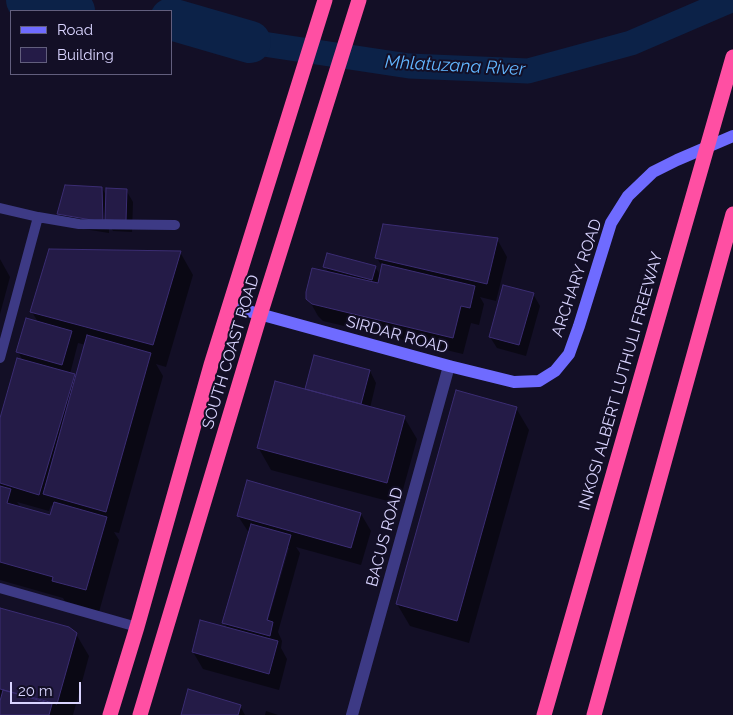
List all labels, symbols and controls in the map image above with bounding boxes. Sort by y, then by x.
legend [10,10,172,75]
text: Road [57,21,93,39]
text: Building [57,46,114,64]
water label: Mhlatuzana River [384,52,526,80]
street label: ARCHARY ROAD [548,216,606,340]
street label: INKOSI ALBERT LUTHULI FREEWAY [575,250,667,512]
street label: SOUTH COAST ROAD [198,272,264,432]
street label: SIRDAR ROAD [344,312,450,358]
street label: BACUS ROAD [363,485,407,589]
scale bar [12,672,84,704]
text: 20 m [18,682,53,700]

